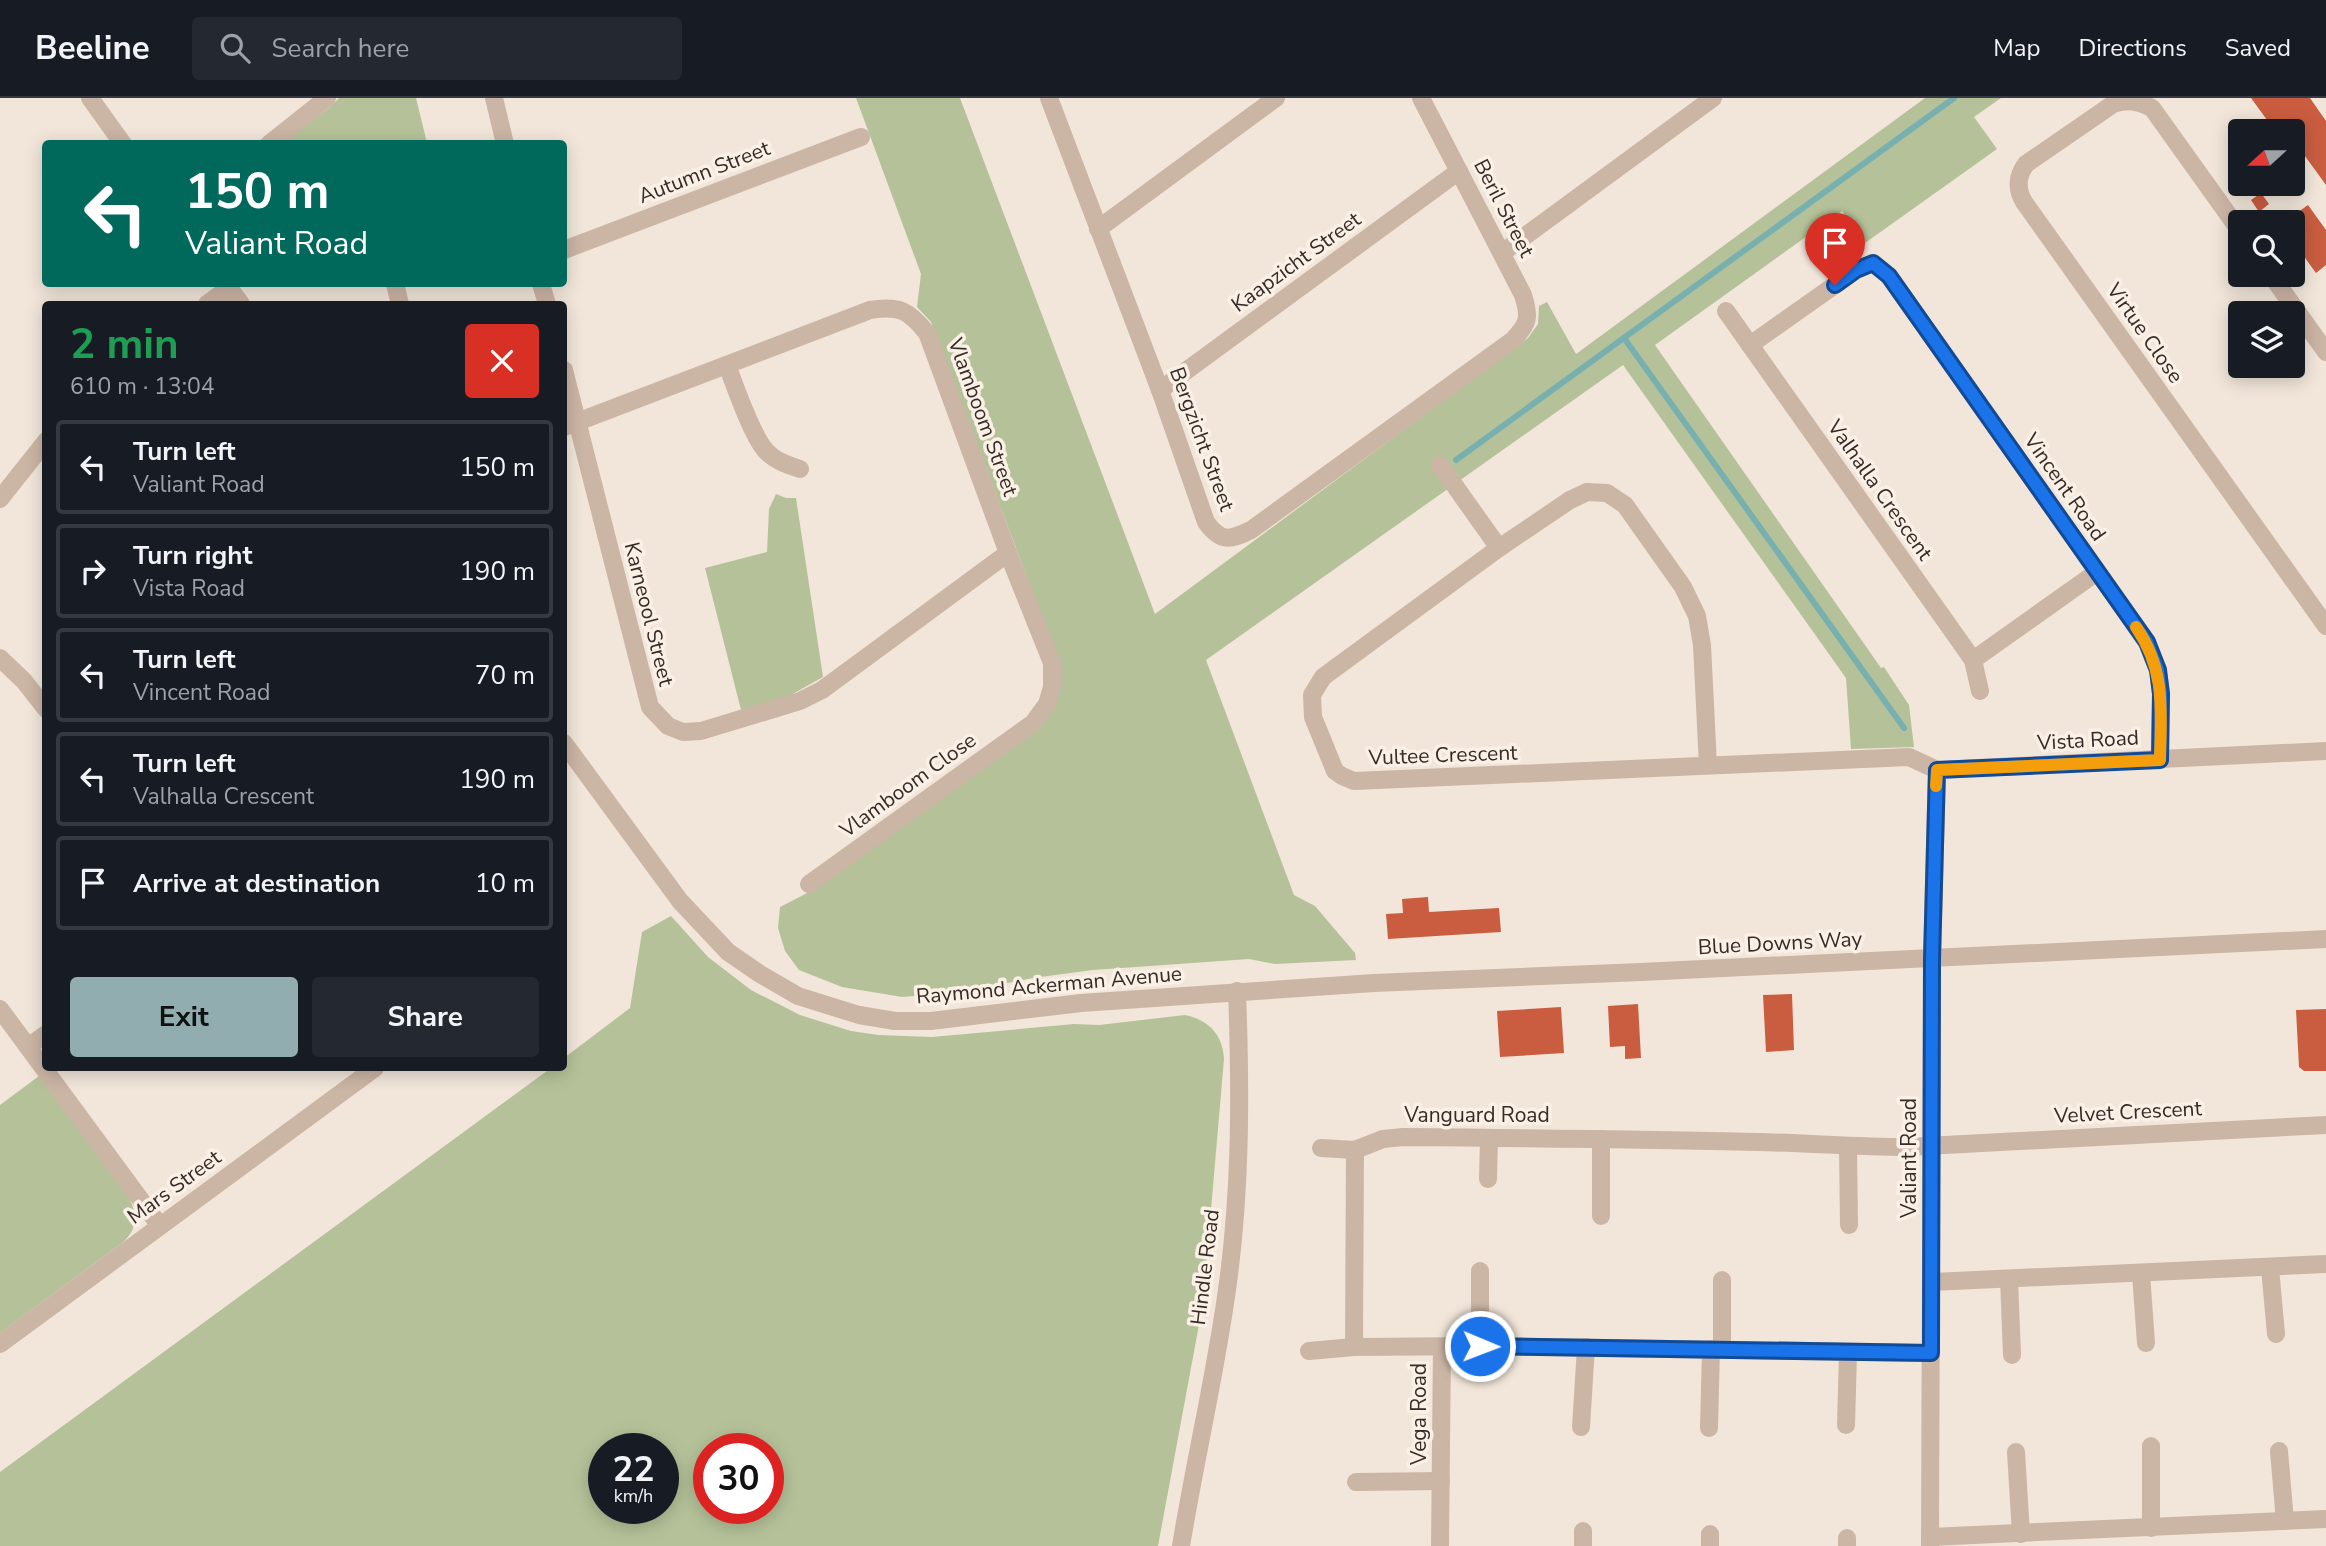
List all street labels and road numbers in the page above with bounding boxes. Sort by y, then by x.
street label: Autumn Street [634,134,774,210]
street label: Beril Street [1467,154,1541,262]
street label: Kaapzicht Street [1226,205,1367,319]
street label: Virtue Close [2100,277,2190,389]
street label: Vlamboom Street [941,333,1025,500]
street label: Bergzicht Street [1163,363,1241,516]
street label: Valhalla Crescent [1821,413,1939,566]
street label: Vincent Road [2017,427,2112,546]
street label: Karneool Street [618,539,681,689]
street label: Vista Road [2035,723,2140,757]
street label: Vlamboom Close [833,726,982,845]
street label: Vultee Crescent [1367,738,1519,772]
street label: Blue Downs Way [1697,925,1863,961]
street label: Raymond Ackerman Avenue [915,959,1183,1011]
street label: Velvet Crescent [2053,1094,2203,1130]
street label: Valiant Road [1895,1098,1923,1219]
street label: Vanguard Road [1403,1101,1550,1129]
street label: Mars Street [122,1143,227,1230]
street label: Hindle Road [1184,1207,1226,1327]
street label: Vega Road [1405,1363,1433,1466]

